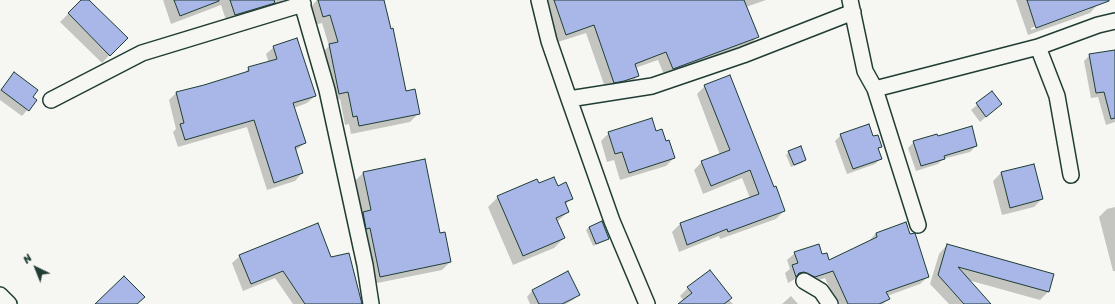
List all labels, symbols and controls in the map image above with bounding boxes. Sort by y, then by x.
north arrow [16,248,56,288]
text: N [18,249,37,268]

